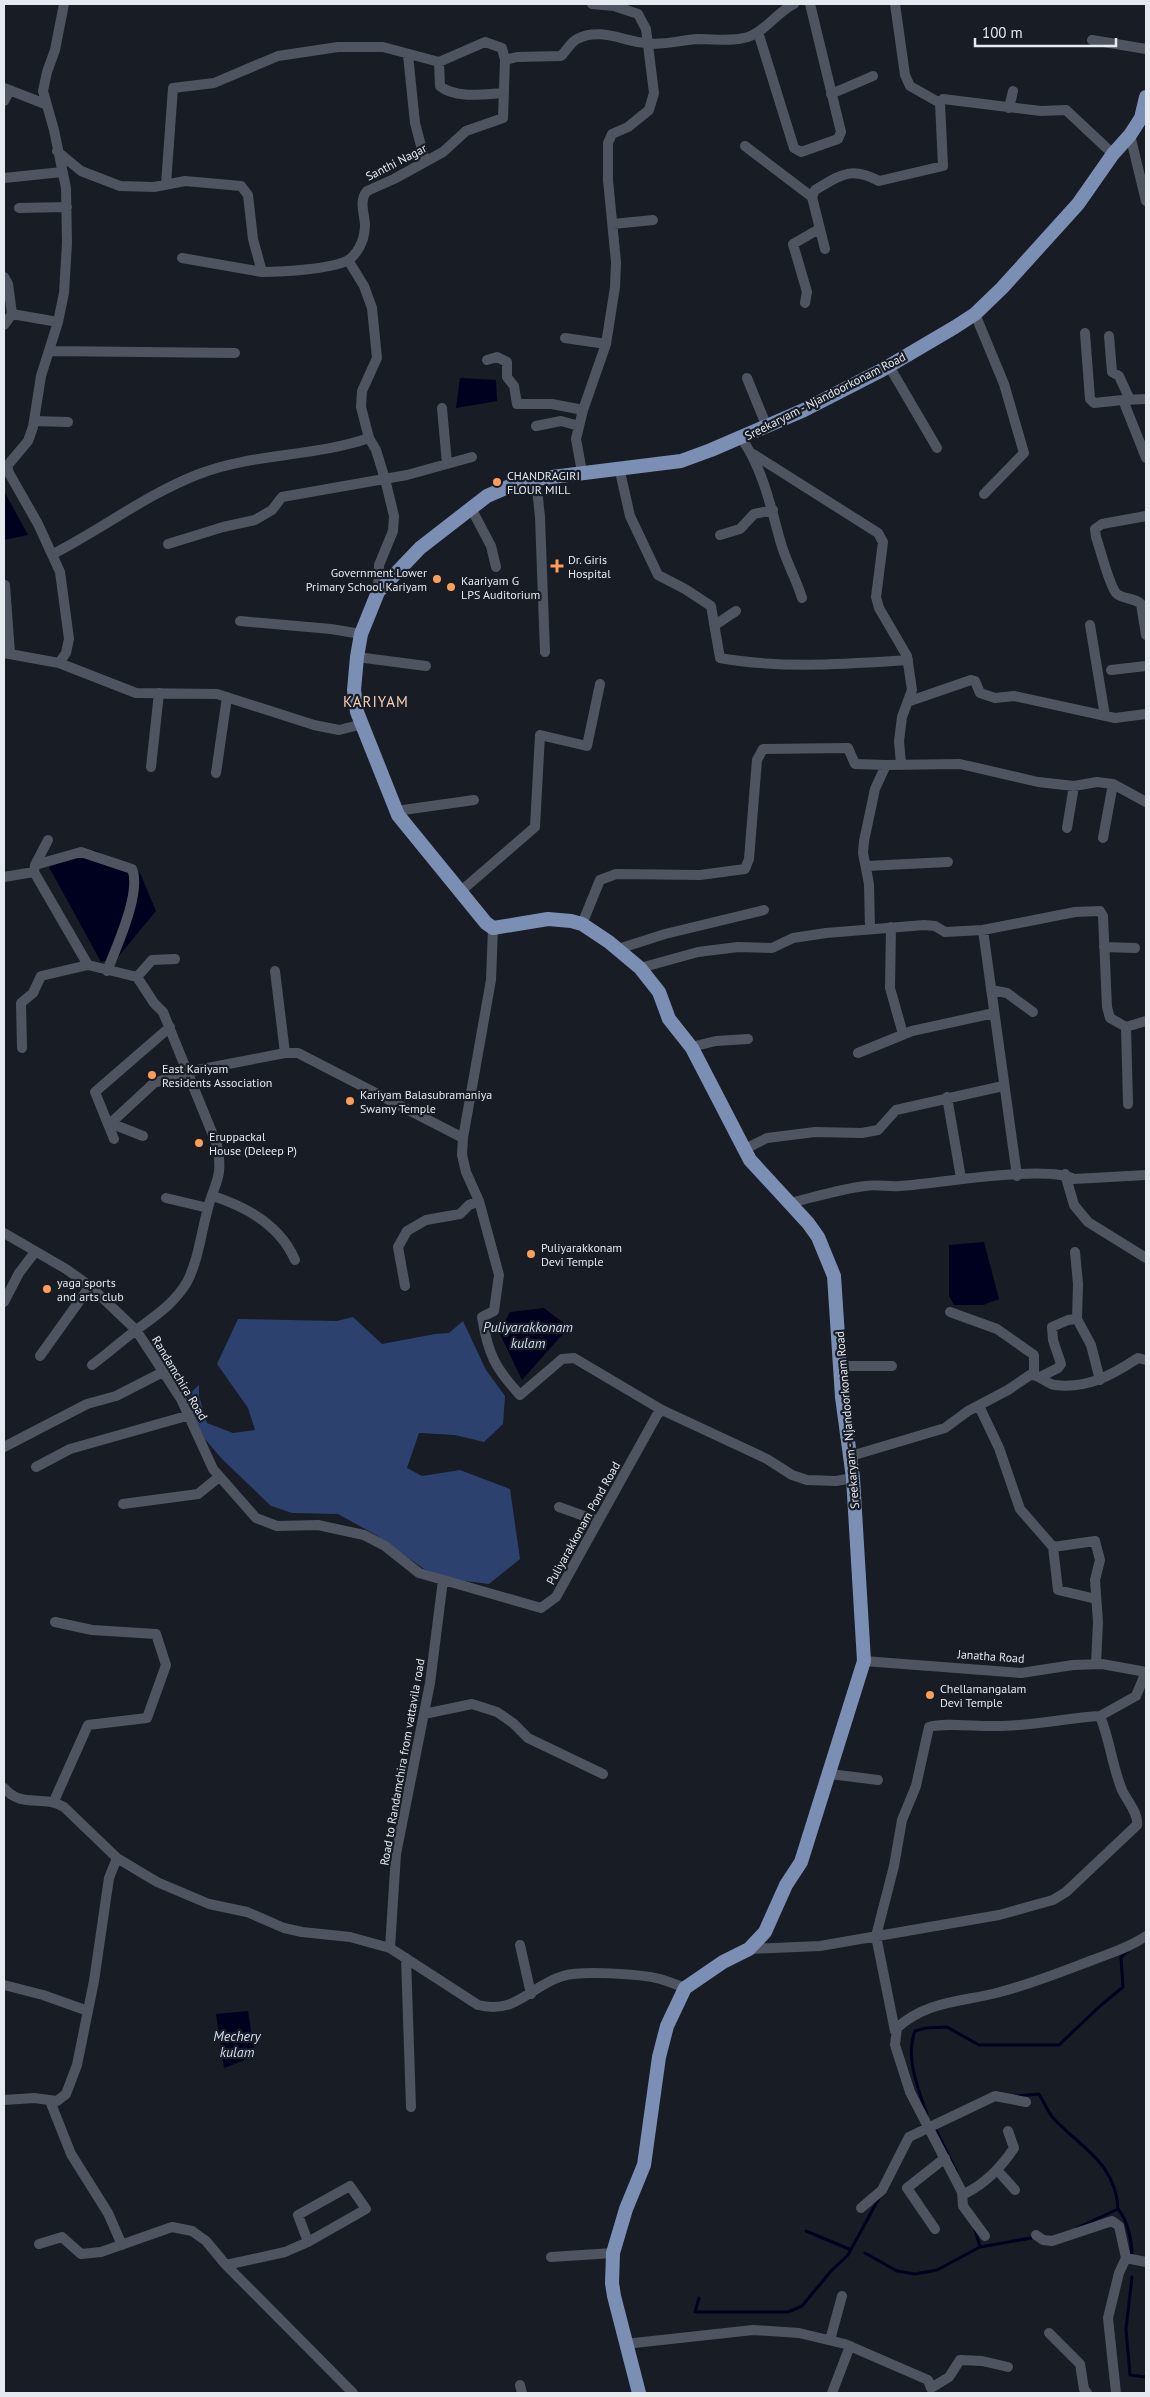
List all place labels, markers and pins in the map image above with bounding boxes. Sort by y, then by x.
place label: CHANDRAGIRI FLOUR MILL [507,468,580,497]
marker: CHANDRAGIRI FLOUR MILL [491,476,503,488]
place label: Dr. Giris Hospital [568,552,611,581]
marker: Dr. Giris Hospital [550,559,564,573]
place label: Government Lower Primary School Kariyam [306,565,427,594]
marker: Government Lower Primary School Kariyam [431,573,443,585]
place label: Kaariyam G LPS Auditorium [461,573,540,602]
marker: Kaariyam G LPS Auditorium [445,581,457,593]
place label: East Kariyam Residents Association [162,1061,272,1090]
marker: East Kariyam Residents Association [146,1069,158,1081]
place label: Kariyam Balasubramaniya Swamy Temple [360,1087,492,1116]
marker: Kariyam Balasubramaniya Swamy Temple [344,1095,356,1107]
place label: Eruppackal House (Deleep P) [209,1129,297,1158]
marker: Eruppackal House (Deleep P) [193,1137,205,1149]
place label: Puliyarakkonam Devi Temple [541,1240,622,1269]
marker: Puliyarakkonam Devi Temple [525,1248,537,1260]
place label: yaga sports and arts club [57,1275,124,1304]
marker: yaga sports and arts club [41,1283,53,1295]
place label: Chellamangalam Devi Temple [940,1681,1026,1710]
marker: Chellamangalam Devi Temple [924,1689,936,1701]

